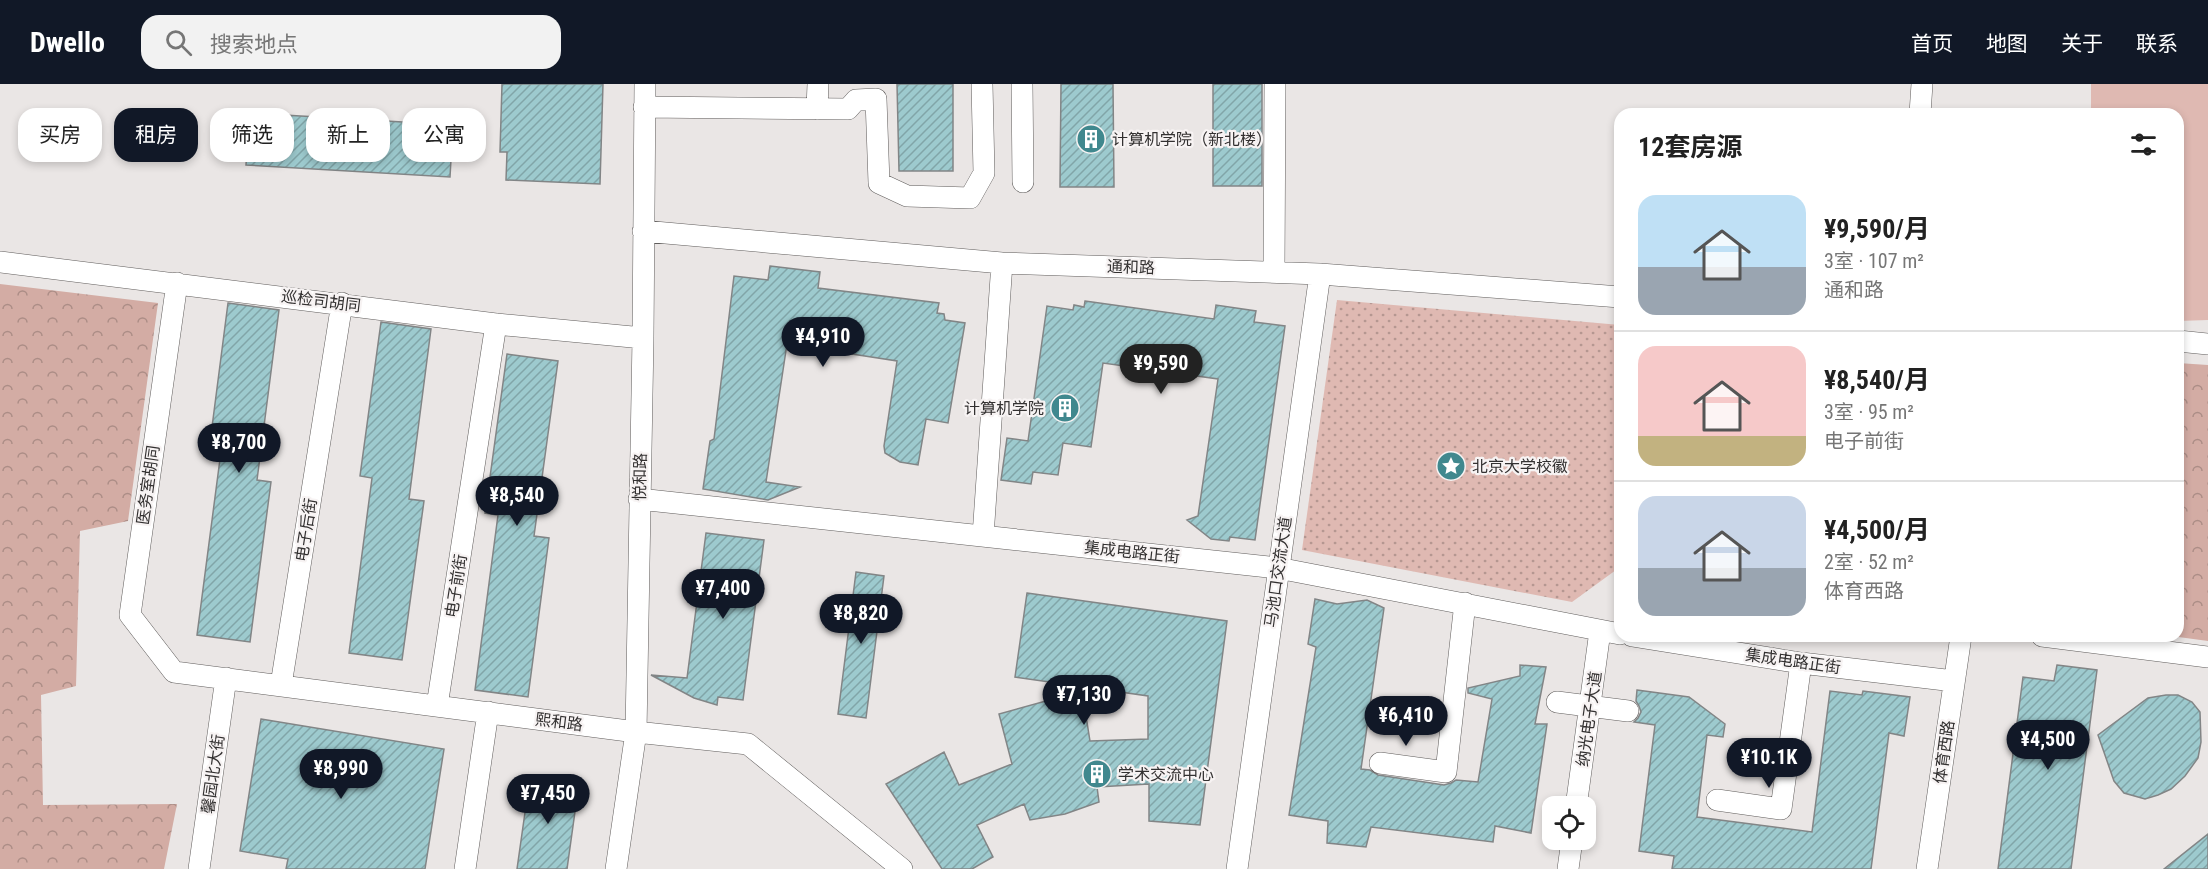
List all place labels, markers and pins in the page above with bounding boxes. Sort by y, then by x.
building icon: 计算机学院（新北楼） [1075,123,1107,155]
place label: 计算机学院（新北楼） [1112,130,1272,149]
pin: ¥4,910 [774,317,872,368]
pin: ¥9,590 [1112,344,1210,395]
building icon: 计算机学院 [1049,392,1081,424]
place label: 计算机学院 [964,399,1044,418]
pin: ¥8,700 [190,423,288,474]
place icon: 北京大学校徽 [1435,450,1467,482]
place label: 北京大学校徽 [1472,457,1568,476]
pin: ¥8,540 [468,476,566,527]
pin: ¥7,400 [674,569,772,620]
pin: ¥8,820 [812,594,910,645]
pin: ¥7,130 [1035,675,1133,726]
pin: ¥6,410 [1357,696,1455,747]
pin: ¥4,500 [1999,720,2097,771]
pin: ¥10.1K [1720,738,1818,789]
pin: ¥8,990 [292,749,390,800]
building icon: 学术交流中心 [1081,758,1113,790]
place label: 学术交流中心 [1118,765,1214,784]
pin: ¥7,450 [499,774,597,825]

